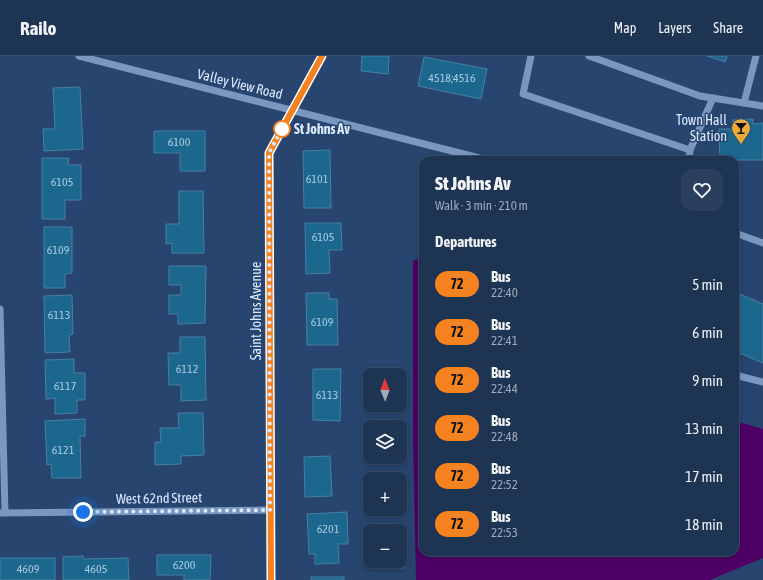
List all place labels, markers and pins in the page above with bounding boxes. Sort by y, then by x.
place label: Town Hall Station [676,112,727,144]
bar icon: Town Hall Station [730,117,752,145]
marker: St Johns Av [273,120,291,138]
place label: St Johns Av [294,121,350,137]

